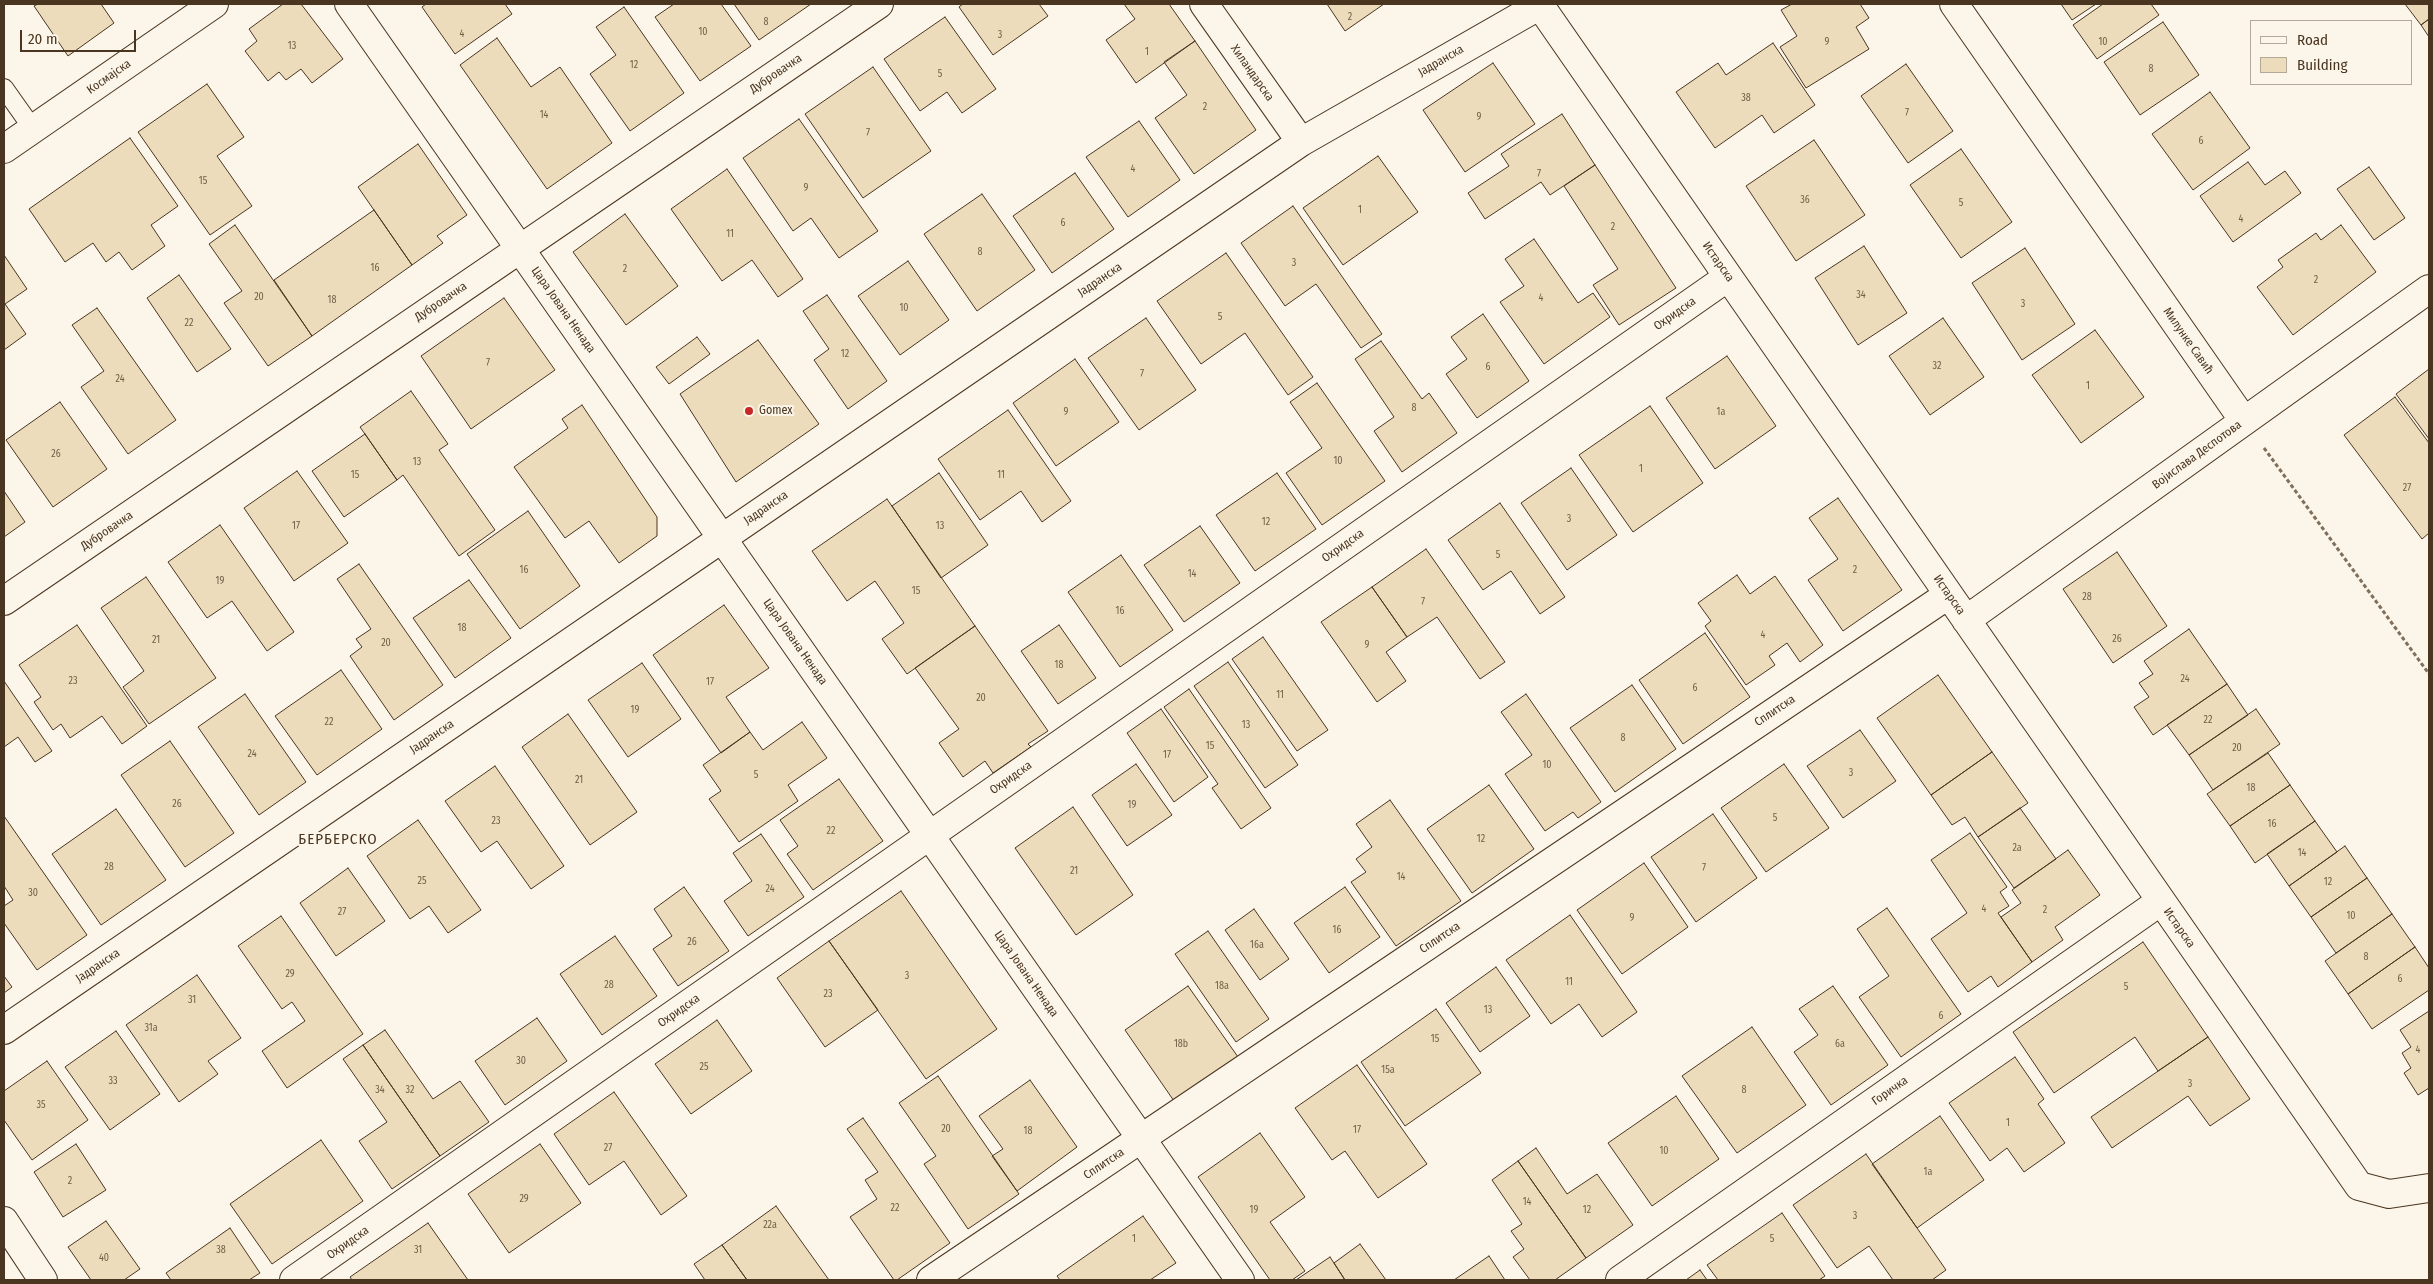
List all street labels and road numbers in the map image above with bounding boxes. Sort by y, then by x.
street label: Хиландарска [1227,42,1277,104]
street label: Јадранска [1416,42,1466,80]
street label: Дубровачка [747,51,805,97]
street label: Космајска [84,57,134,97]
street label: Истарска [1699,239,1737,285]
street label: Јадранска [1075,260,1125,300]
street label: Цара Јована Ненада [528,264,598,356]
street label: Дубровачка [412,279,470,325]
street label: Охридска [1651,294,1699,334]
street label: Милунке Савић [2160,305,2216,377]
street label: Војислава Деспотова [2150,418,2244,492]
street label: Јадранска [741,488,791,528]
street label: Дубровачка [78,508,136,554]
street label: Охридска [1319,526,1367,566]
street label: Истарска [1930,572,1968,618]
street label: Цара Јована Ненада [760,596,830,688]
street label: Сплитска [1752,692,1798,730]
street label: Јадранска [407,717,457,757]
street label: Охридска [987,758,1035,798]
street label: Истарска [2160,905,2198,951]
street label: Сплитска [1417,919,1463,957]
street label: Цара Јована Ненада [991,928,1061,1020]
street label: Јадранска [73,946,123,986]
street label: Охридска [655,991,703,1031]
street label: Горичка [1869,1073,1911,1109]
street label: Сплитска [1081,1145,1127,1183]
street label: Охридска [324,1223,372,1263]

